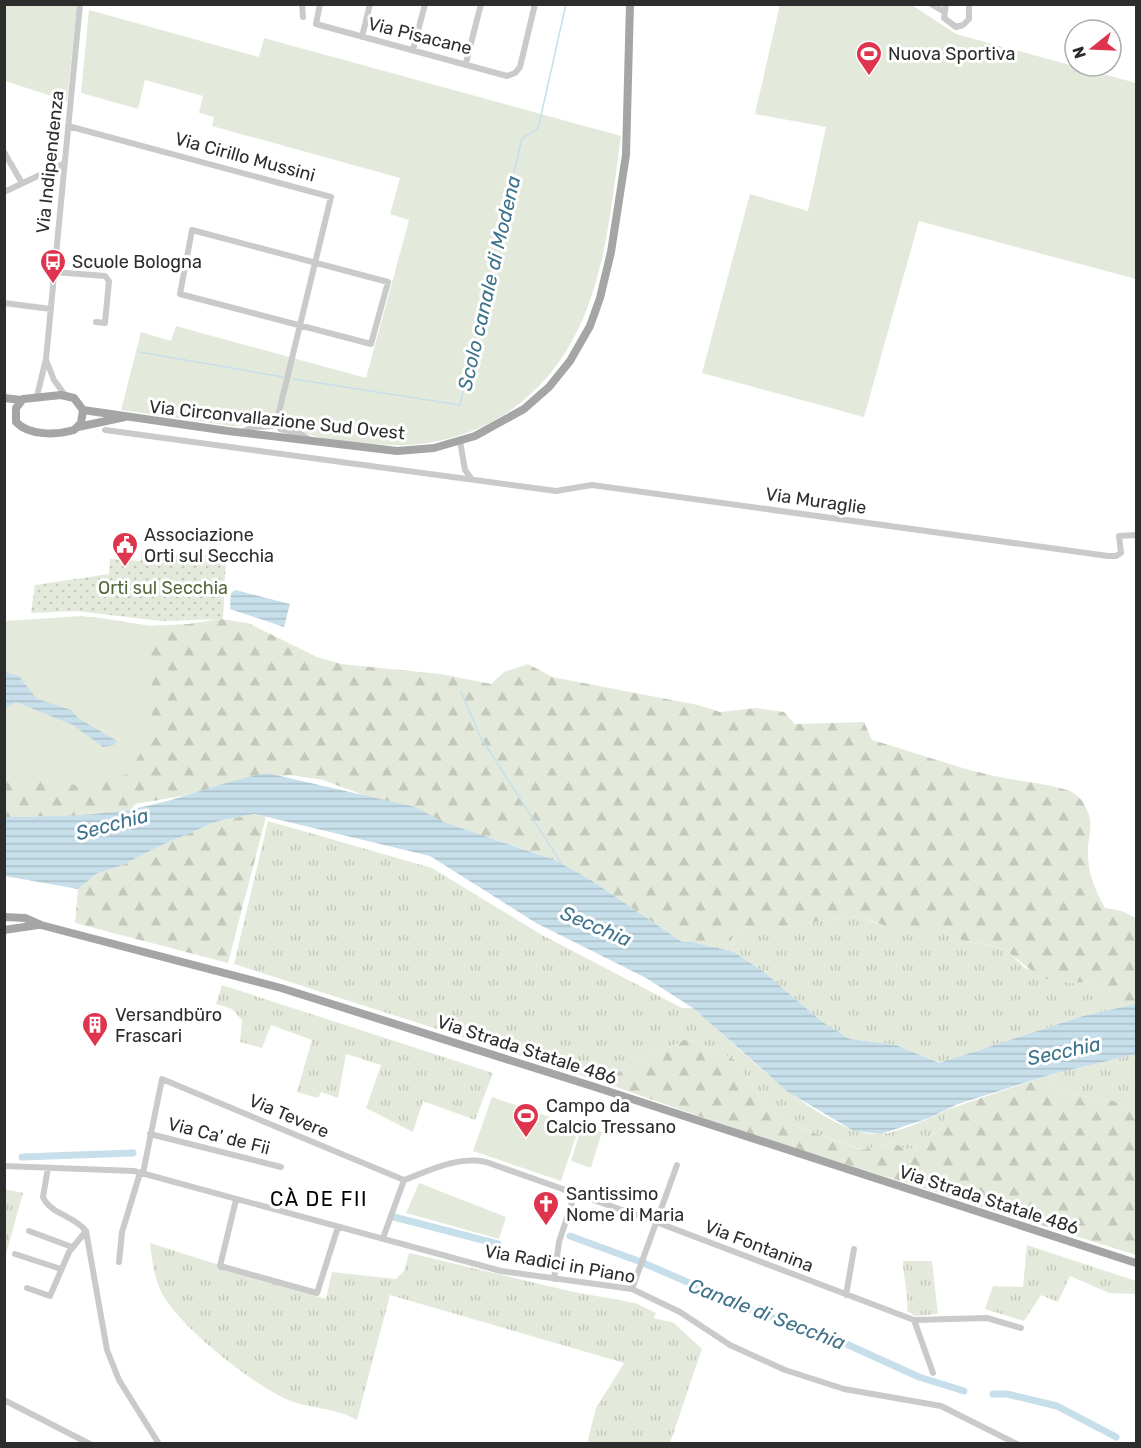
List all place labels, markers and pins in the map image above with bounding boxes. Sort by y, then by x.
sports icon: Nuova Sportiva [854,39,884,77]
place label: Nuova Sportiva [888,43,1015,65]
bus stop icon: Scuole Bologna [38,247,68,285]
place label: Scuole Bologna [72,251,202,273]
place label: Associazione Orti sul Secchia [144,524,274,567]
public building icon: Associazione Orti sul Secchia [110,530,140,568]
place label: Versandbüro Frascari [115,1004,222,1047]
building icon: Versandbüro Frascari [80,1010,110,1048]
place label: Campo da Calcio Tressano [546,1095,676,1138]
sports icon: Campo da Calcio Tressano [511,1101,541,1139]
place label: Santissimo Nome di Maria [566,1183,684,1226]
church icon: Santissimo Nome di Maria [531,1189,561,1227]

